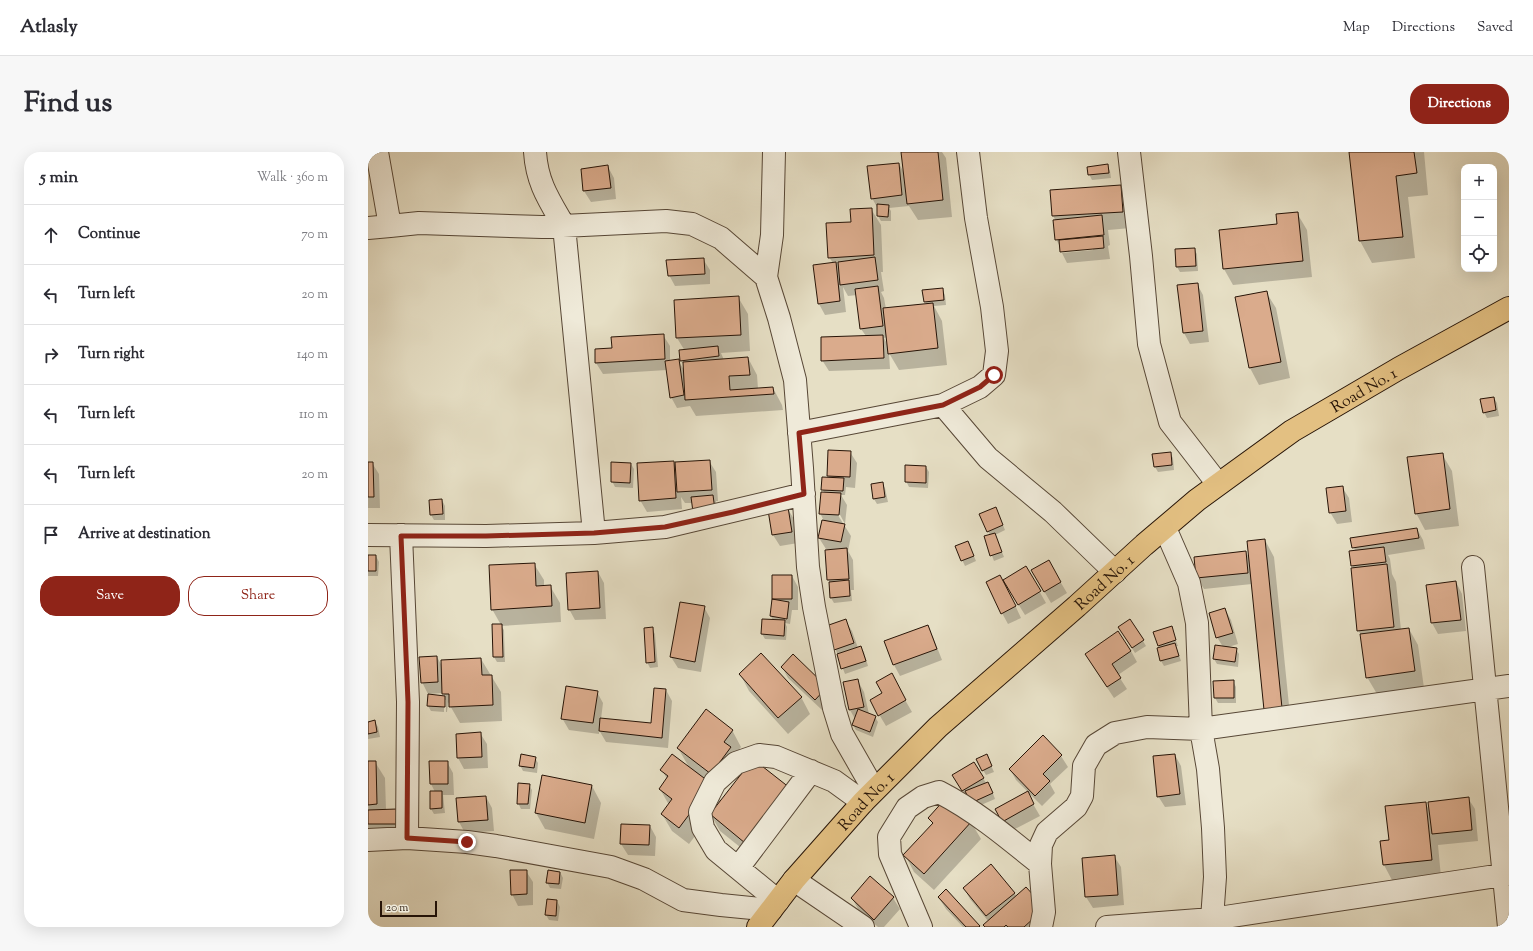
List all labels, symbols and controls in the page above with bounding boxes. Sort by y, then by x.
text: Atlasly [20,14,78,41]
text: Map [1343,18,1370,38]
text: Directions [1392,18,1455,38]
text: Saved [1477,18,1513,38]
text: Find us [24,84,112,124]
button: Directions [1410,84,1509,124]
map controls [1461,164,1497,272]
button: + [1461,164,1497,200]
text: 5 min [40,166,78,190]
text: Walk · 360 m [257,169,328,187]
button: − [1461,200,1497,236]
icon: ahead [40,224,62,246]
text: Continue [78,224,140,245]
text: 70 m [301,226,328,244]
button: locate [1461,236,1497,272]
icon: left [40,284,62,306]
text: Turn left [78,284,135,305]
text: 20 m [302,286,328,304]
icon: right [40,344,62,366]
text: Turn right [78,344,144,365]
text: 140 m [297,346,328,364]
street label: Road No. 1 [1327,363,1403,420]
route start [985,366,1003,384]
icon: left [40,404,62,426]
text: Turn left [78,404,135,425]
text: 110 m [299,406,328,424]
icon: left [40,464,62,486]
text: Turn left [78,464,135,485]
text: 20 m [302,466,328,484]
icon: arrive [40,524,62,546]
text: Arrive at destination [78,524,211,545]
street label: Road No. 1 [1071,550,1141,617]
button: Save [40,576,180,616]
button: Share [188,576,328,616]
street label: Road No. 1 [834,767,901,837]
route end [458,833,476,851]
scale bar [380,899,437,918]
text: 20 m [386,900,408,916]

